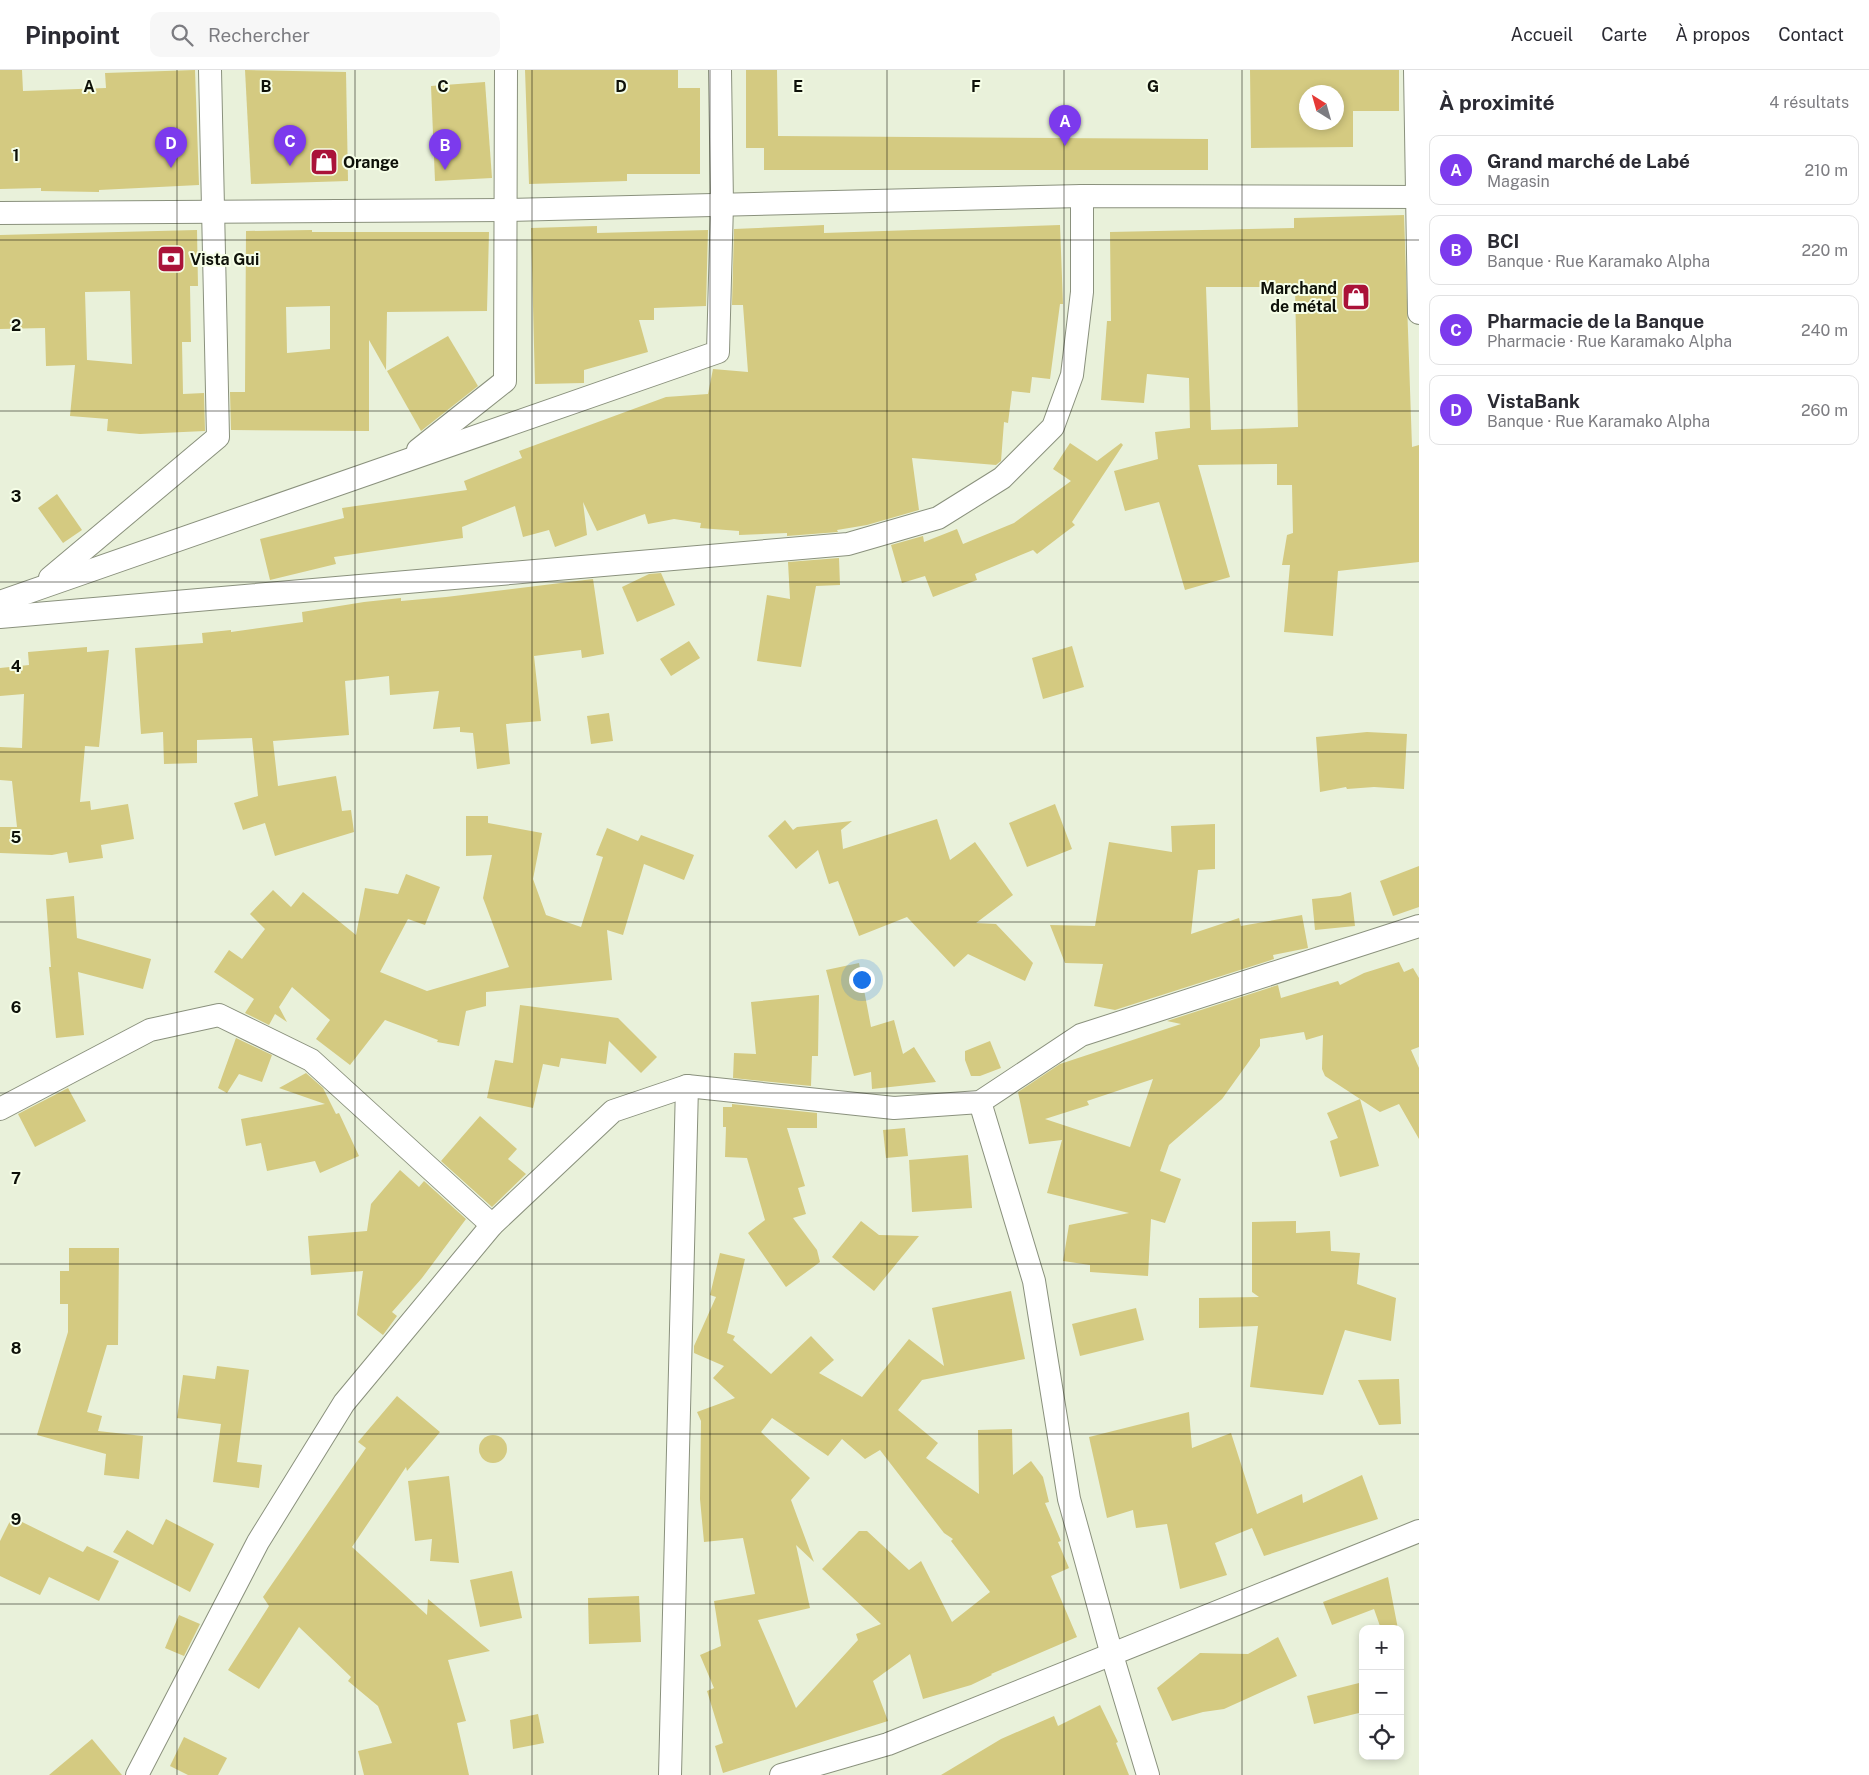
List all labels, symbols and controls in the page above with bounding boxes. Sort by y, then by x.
search box [150,12,500,57]
text: Pinpoint [25,21,120,49]
icon: search [168,21,196,49]
text: Rechercher [208,24,310,46]
text: Accueil [1511,24,1573,45]
text: Carte [1601,24,1647,45]
text: À propos [1675,24,1750,45]
text: Contact [1778,24,1844,45]
text: A [83,77,95,96]
text: B [261,77,272,96]
text: C [437,77,449,96]
text: D [615,77,627,96]
text: E [793,77,803,96]
text: F [971,77,981,96]
text: G [1147,77,1159,96]
north arrow [1299,85,1344,130]
text: À proximité [1439,90,1555,115]
text: 4 résultats [1769,93,1849,112]
pin: A [1049,105,1081,146]
pin: C [274,125,306,166]
pin: D [155,127,187,168]
pin: B [429,129,461,170]
text: 1 [13,146,19,165]
shop icon: Orange [309,147,339,177]
text: Grand marché de Labé [1487,150,1690,172]
place label: Orange [343,153,399,172]
text: A [1450,161,1462,180]
text: 210 m [1804,161,1848,180]
text: Magasin [1487,172,1550,191]
text: BCI [1487,230,1519,252]
text: B [1451,241,1461,260]
text: 220 m [1801,241,1848,260]
bank icon: Vista Gui [156,244,186,274]
place label: Vista Gui [190,250,259,269]
text: Banque · Rue Karamako Alpha [1487,252,1710,271]
place label: Marchand de métal [1260,279,1337,316]
shop icon: Marchand de métal [1341,282,1371,312]
text: Pharmacie de la Banque [1487,310,1704,332]
text: 2 [11,316,21,335]
text: C [1450,321,1462,340]
text: 240 m [1801,321,1848,340]
text: Pharmacie · Rue Karamako Alpha [1487,332,1732,351]
text: VistaBank [1487,390,1580,412]
text: D [1450,401,1462,420]
text: 260 m [1801,401,1848,420]
text: Banque · Rue Karamako Alpha [1487,412,1710,431]
text: 3 [11,487,21,506]
text: 4 [11,657,22,676]
text: 5 [11,828,22,847]
your location [849,967,875,993]
text: 6 [11,998,21,1017]
text: 7 [11,1169,21,1188]
text: 8 [11,1339,22,1358]
text: 9 [11,1510,21,1529]
map controls [1359,1625,1404,1760]
button: + [1359,1625,1404,1670]
button: − [1359,1670,1404,1715]
button: locate [1359,1715,1404,1760]

